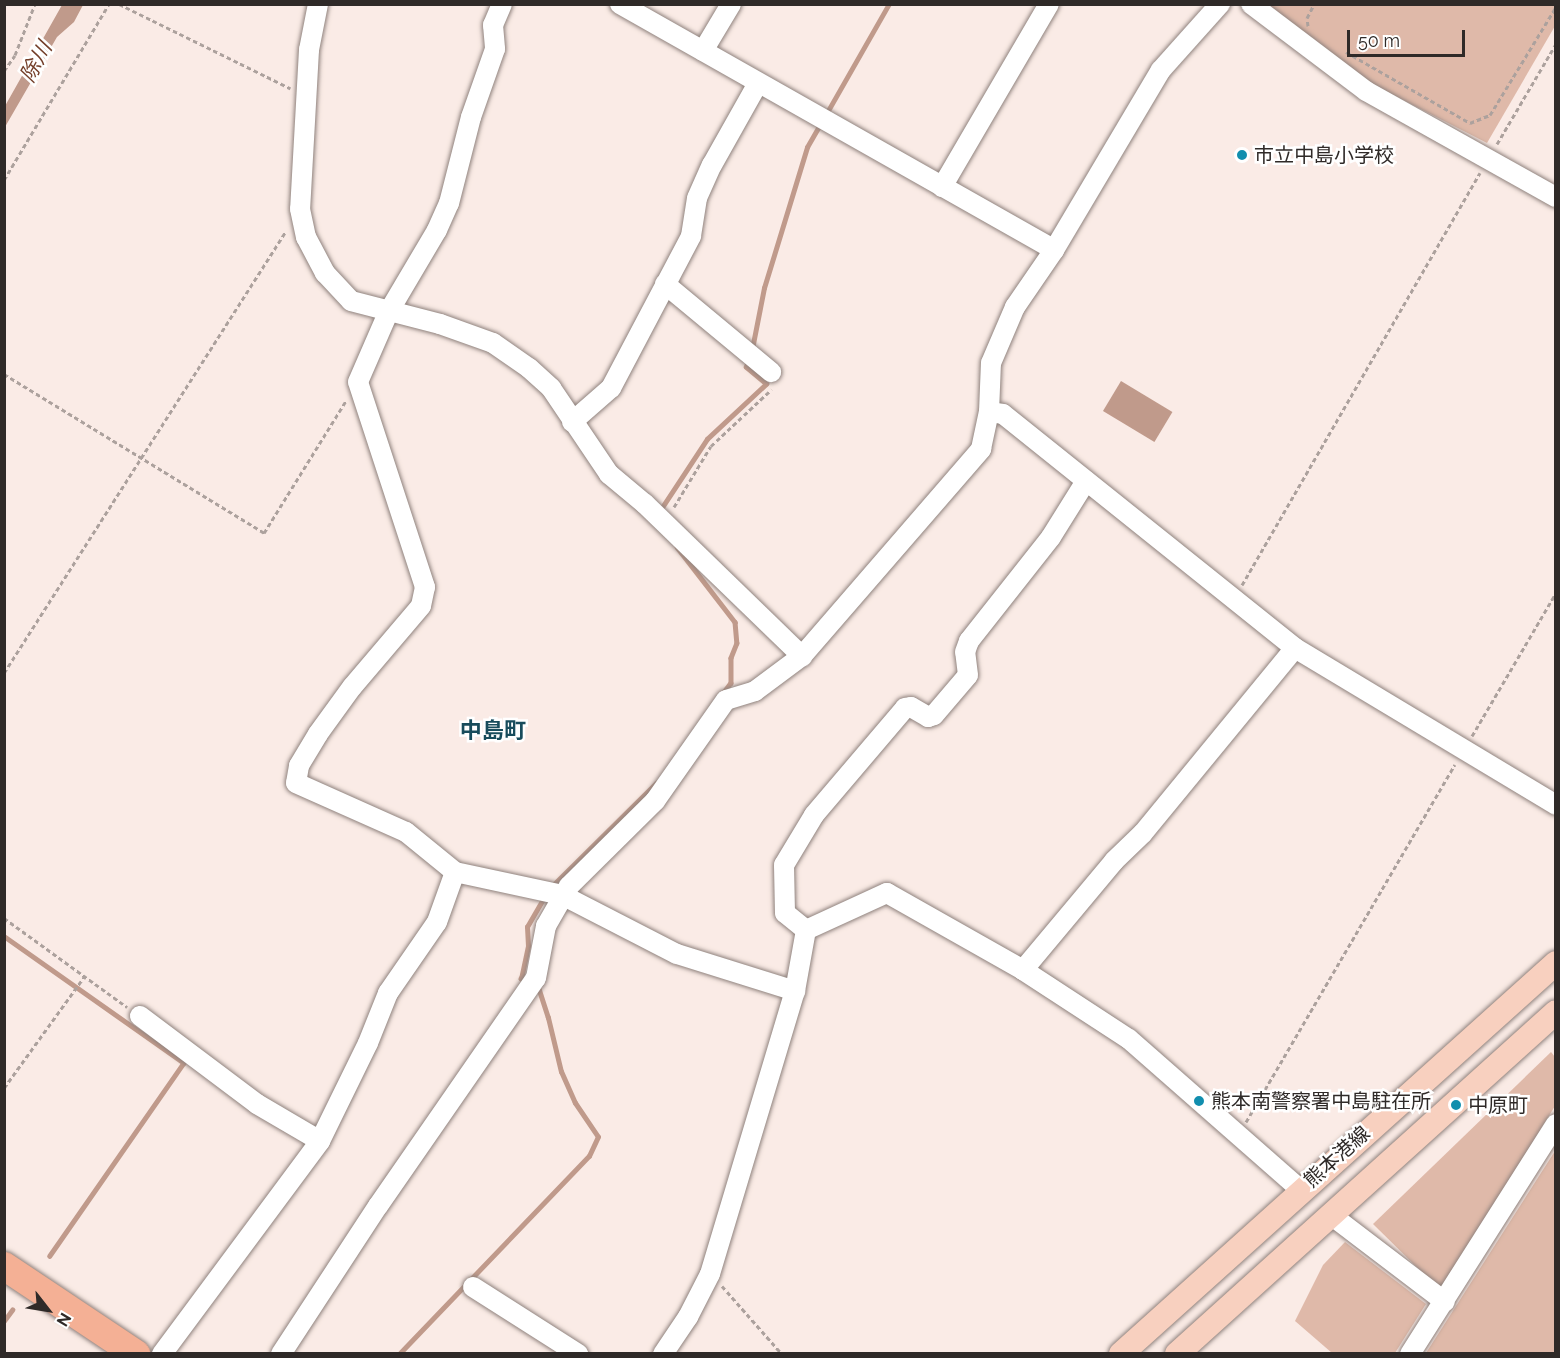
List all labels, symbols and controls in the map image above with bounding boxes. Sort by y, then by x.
scale bar [1350,18,1468,56]
text: 50 m [1358,30,1400,51]
water label: 除川 [15,38,57,86]
place label: 市立中島小学校 [1254,143,1394,167]
marker: 市立中島小学校 [1235,148,1249,162]
district label: 中島町 [460,718,526,744]
place label: 熊本南警察署中島駐在所 [1211,1089,1431,1113]
place label: 中原町 [1468,1093,1528,1117]
marker: 熊本南警察署中島駐在所 [1192,1094,1206,1108]
marker: 中原町 [1449,1098,1463,1112]
street label: 熊本港線 [1299,1121,1375,1193]
north arrow [18,1280,78,1340]
text: N [53,1309,75,1330]

